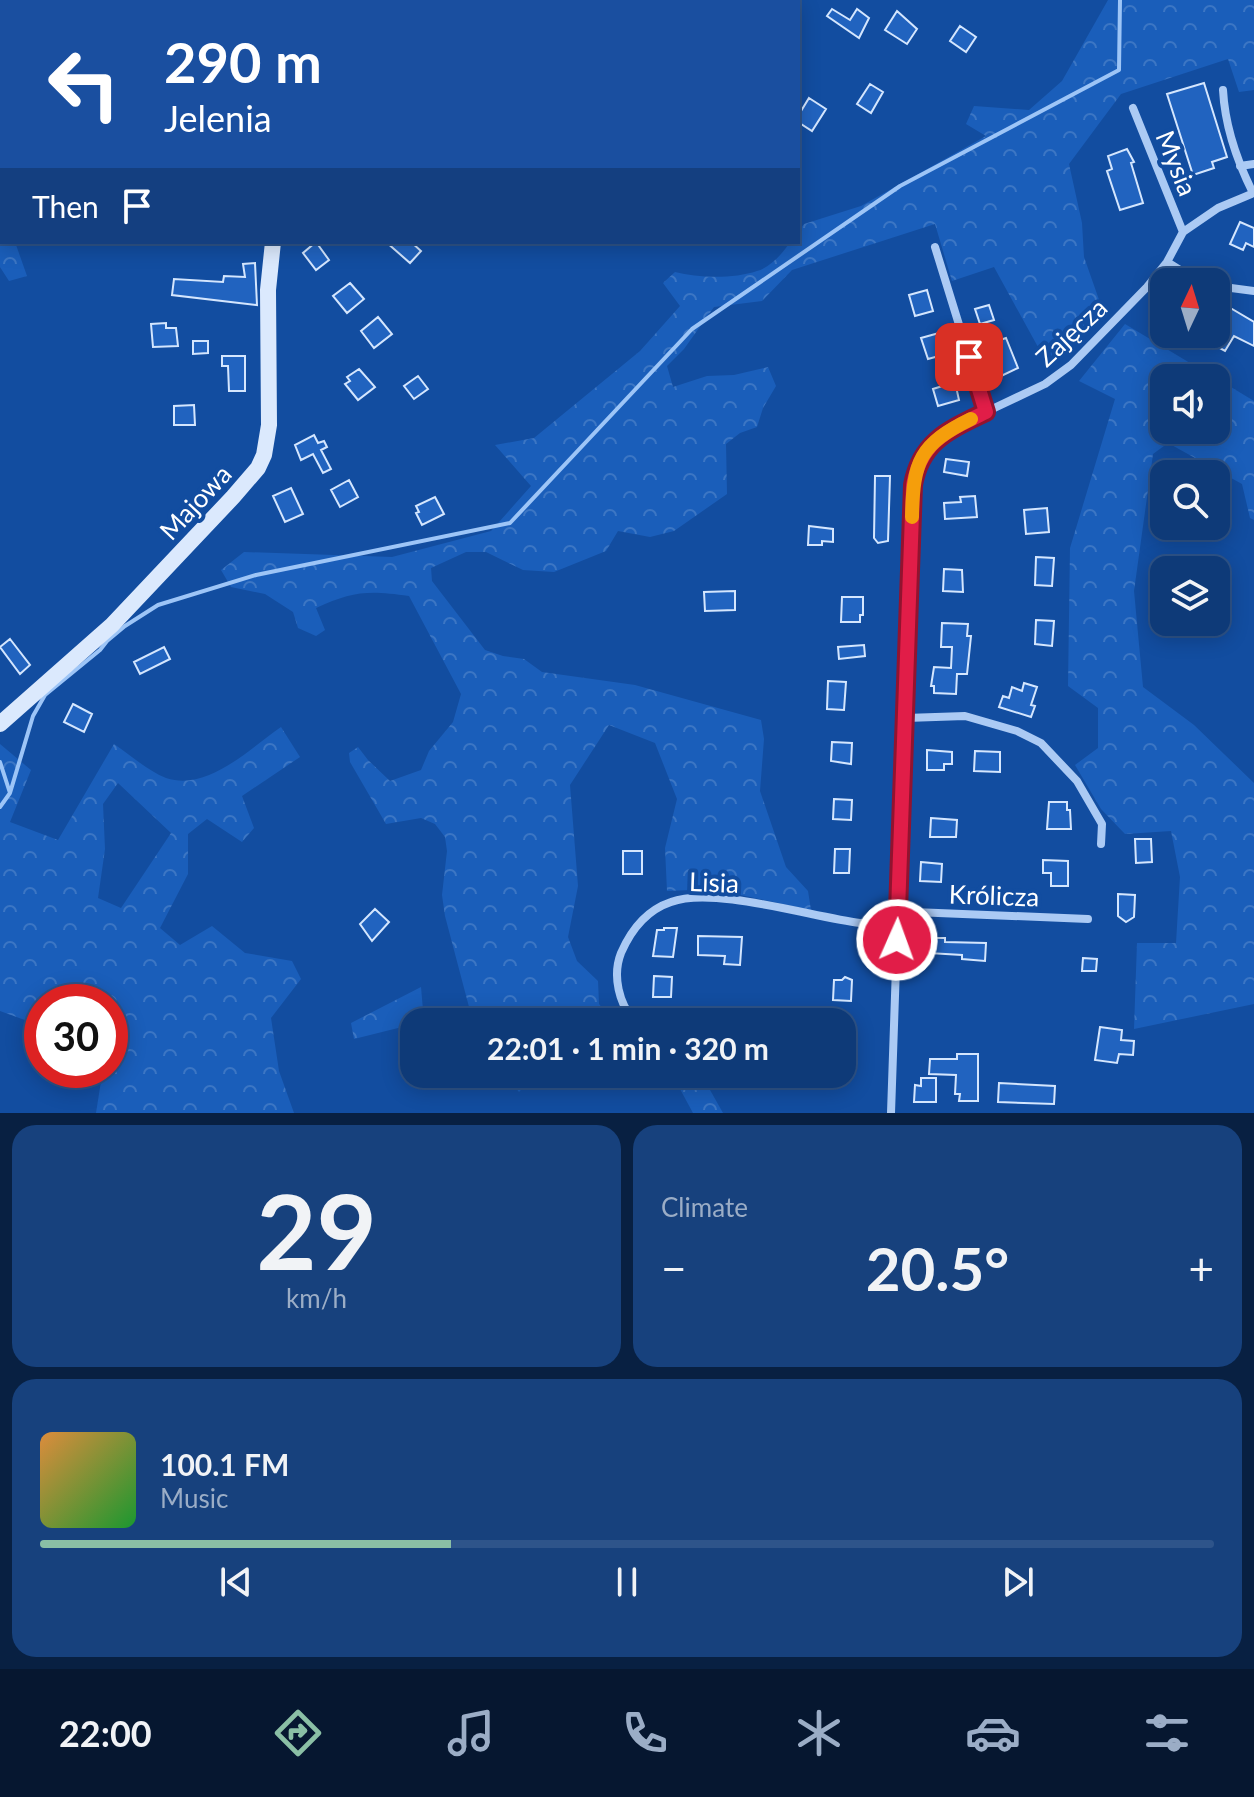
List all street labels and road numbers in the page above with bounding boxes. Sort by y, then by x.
street label: Mysia [1150,126,1204,200]
street label: Zajęcza [1029,291,1113,373]
street label: Majowa [152,458,238,546]
street label: Lisia [688,865,740,899]
street label: Królicza [948,877,1040,913]

